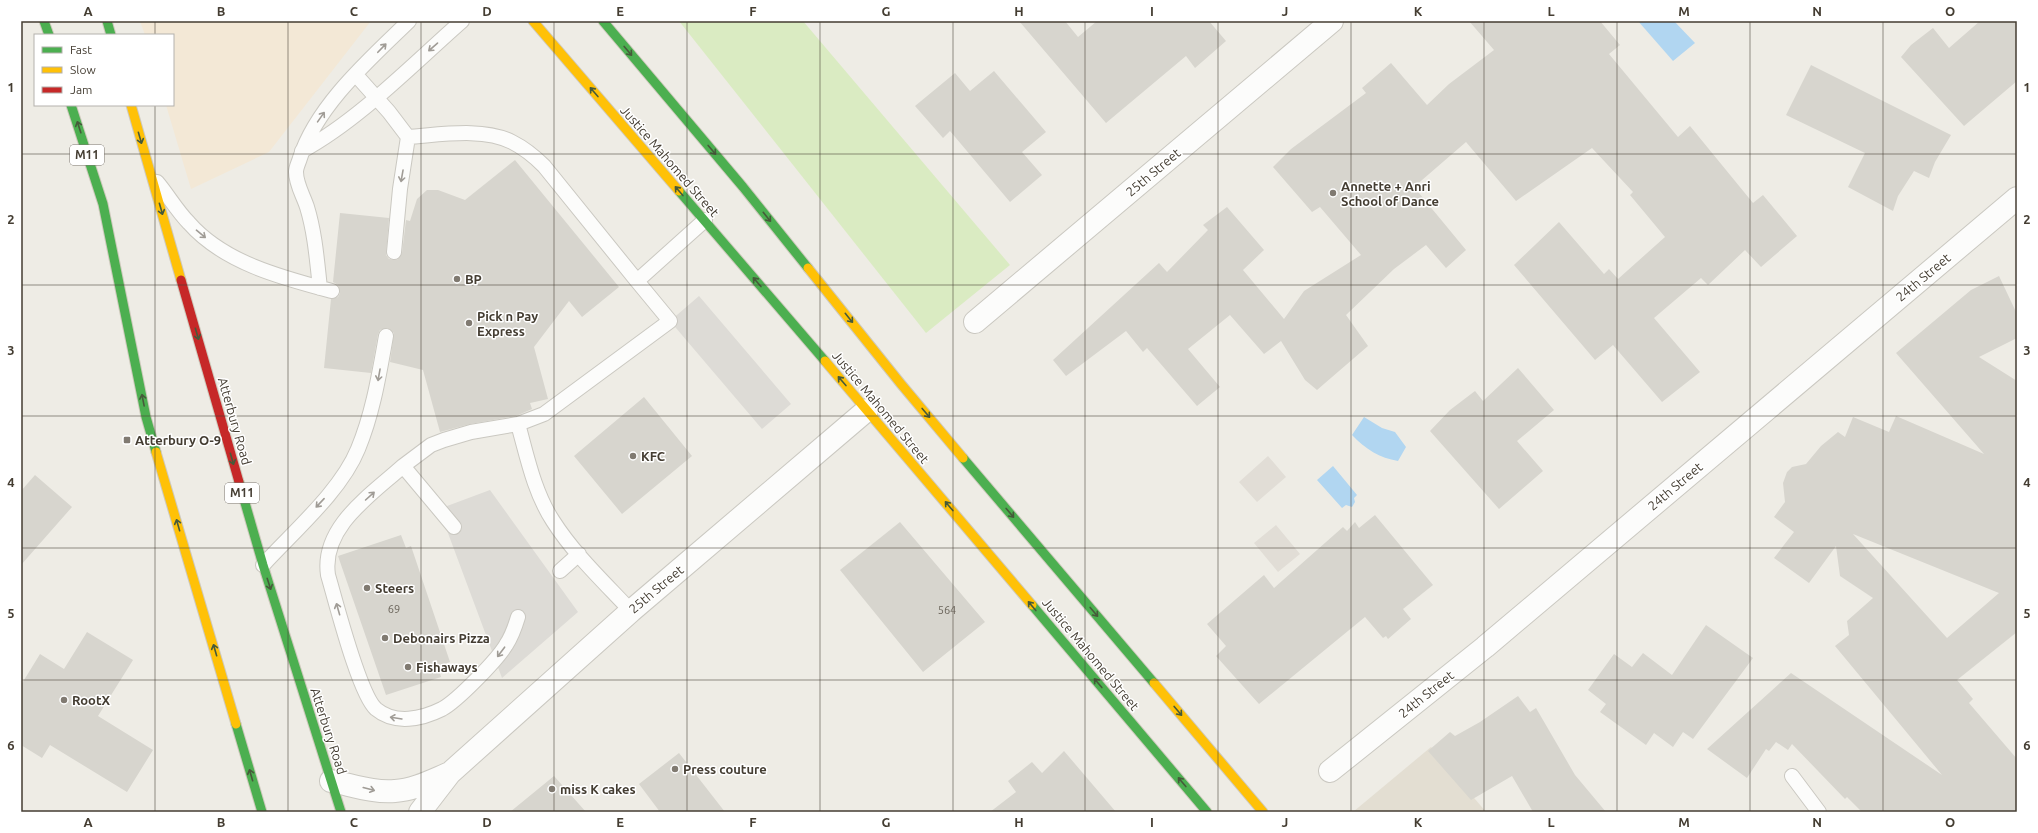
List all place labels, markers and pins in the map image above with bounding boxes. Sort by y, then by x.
place label: Annette + Anri School of Dance [1341,179,1439,208]
marker: Annette + Anri School of Dance [1328,188,1338,198]
place label: BP [465,272,482,286]
marker: BP [452,274,462,284]
place label: Pick n Pay Express [477,309,538,338]
marker: Pick n Pay Express [464,318,474,328]
place label: Atterbury O-9 [135,433,221,447]
marker: Atterbury O-9 [122,435,132,445]
place label: KFC [641,449,666,463]
marker: KFC [628,451,638,461]
place label: Steers [375,581,414,595]
marker: Steers [362,583,372,593]
place label: Debonairs Pizza [393,631,490,645]
marker: Debonairs Pizza [380,633,390,643]
place label: Fishaways [416,660,478,674]
marker: Fishaways [403,662,413,672]
place label: RootX [72,693,111,707]
marker: RootX [59,695,69,705]
place label: Press couture [683,762,767,776]
marker: Press couture [670,764,680,774]
place label: miss K cakes [560,782,636,796]
marker: miss K cakes [547,784,557,794]

